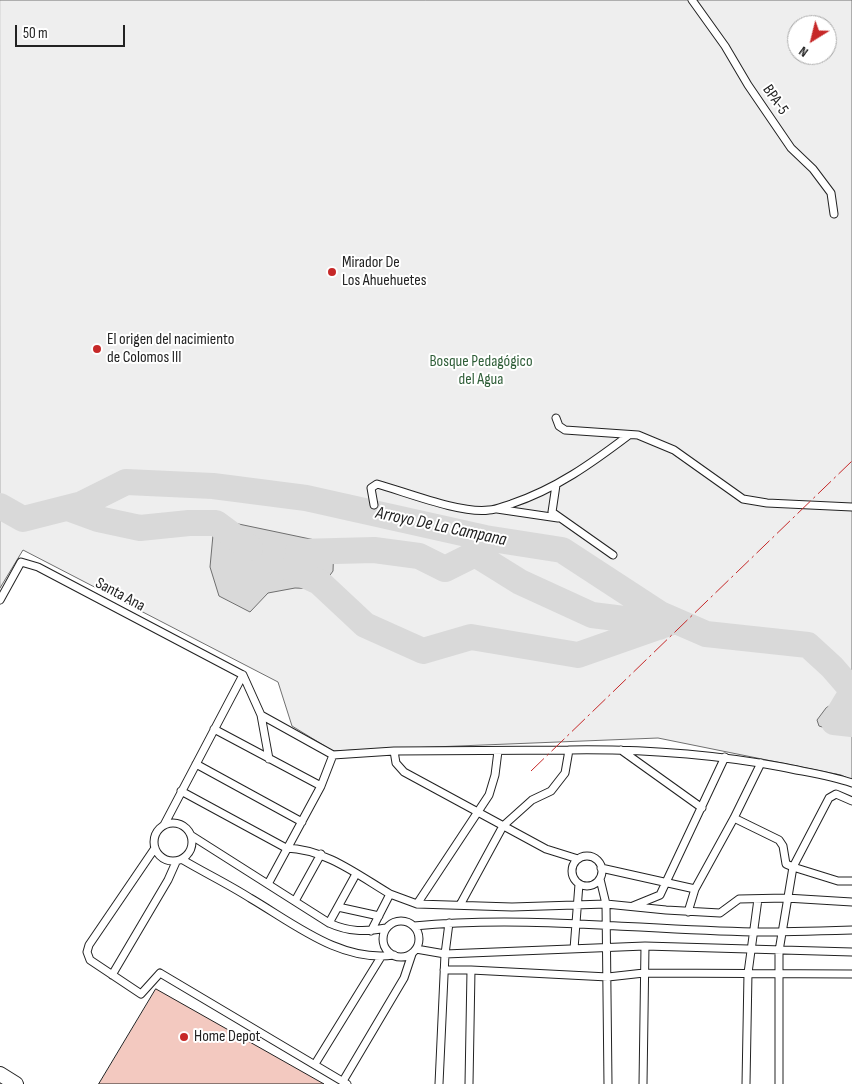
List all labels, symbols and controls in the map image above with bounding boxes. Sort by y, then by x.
scale bar [18,15,128,47]
north arrow [787,15,837,65]
text: 50 m [23,24,48,43]
text: N [795,43,812,61]
street label: BPA-5 [758,81,792,119]
place label: Mirador De Los Ahuehuetes [342,253,427,291]
marker: Mirador De Los Ahuehuetes [326,266,338,278]
place label: El origen del nacimiento de Colomos III [107,330,235,368]
marker: El origen del nacimiento de Colomos III [91,343,103,355]
park label: Bosque Pedagógico del Agua [429,352,533,390]
water label: Arroyo De La Campana [374,503,508,551]
street label: Santa Ana [92,574,148,616]
place label: Home Depot [194,1027,260,1047]
marker: Home Depot [178,1031,190,1043]

